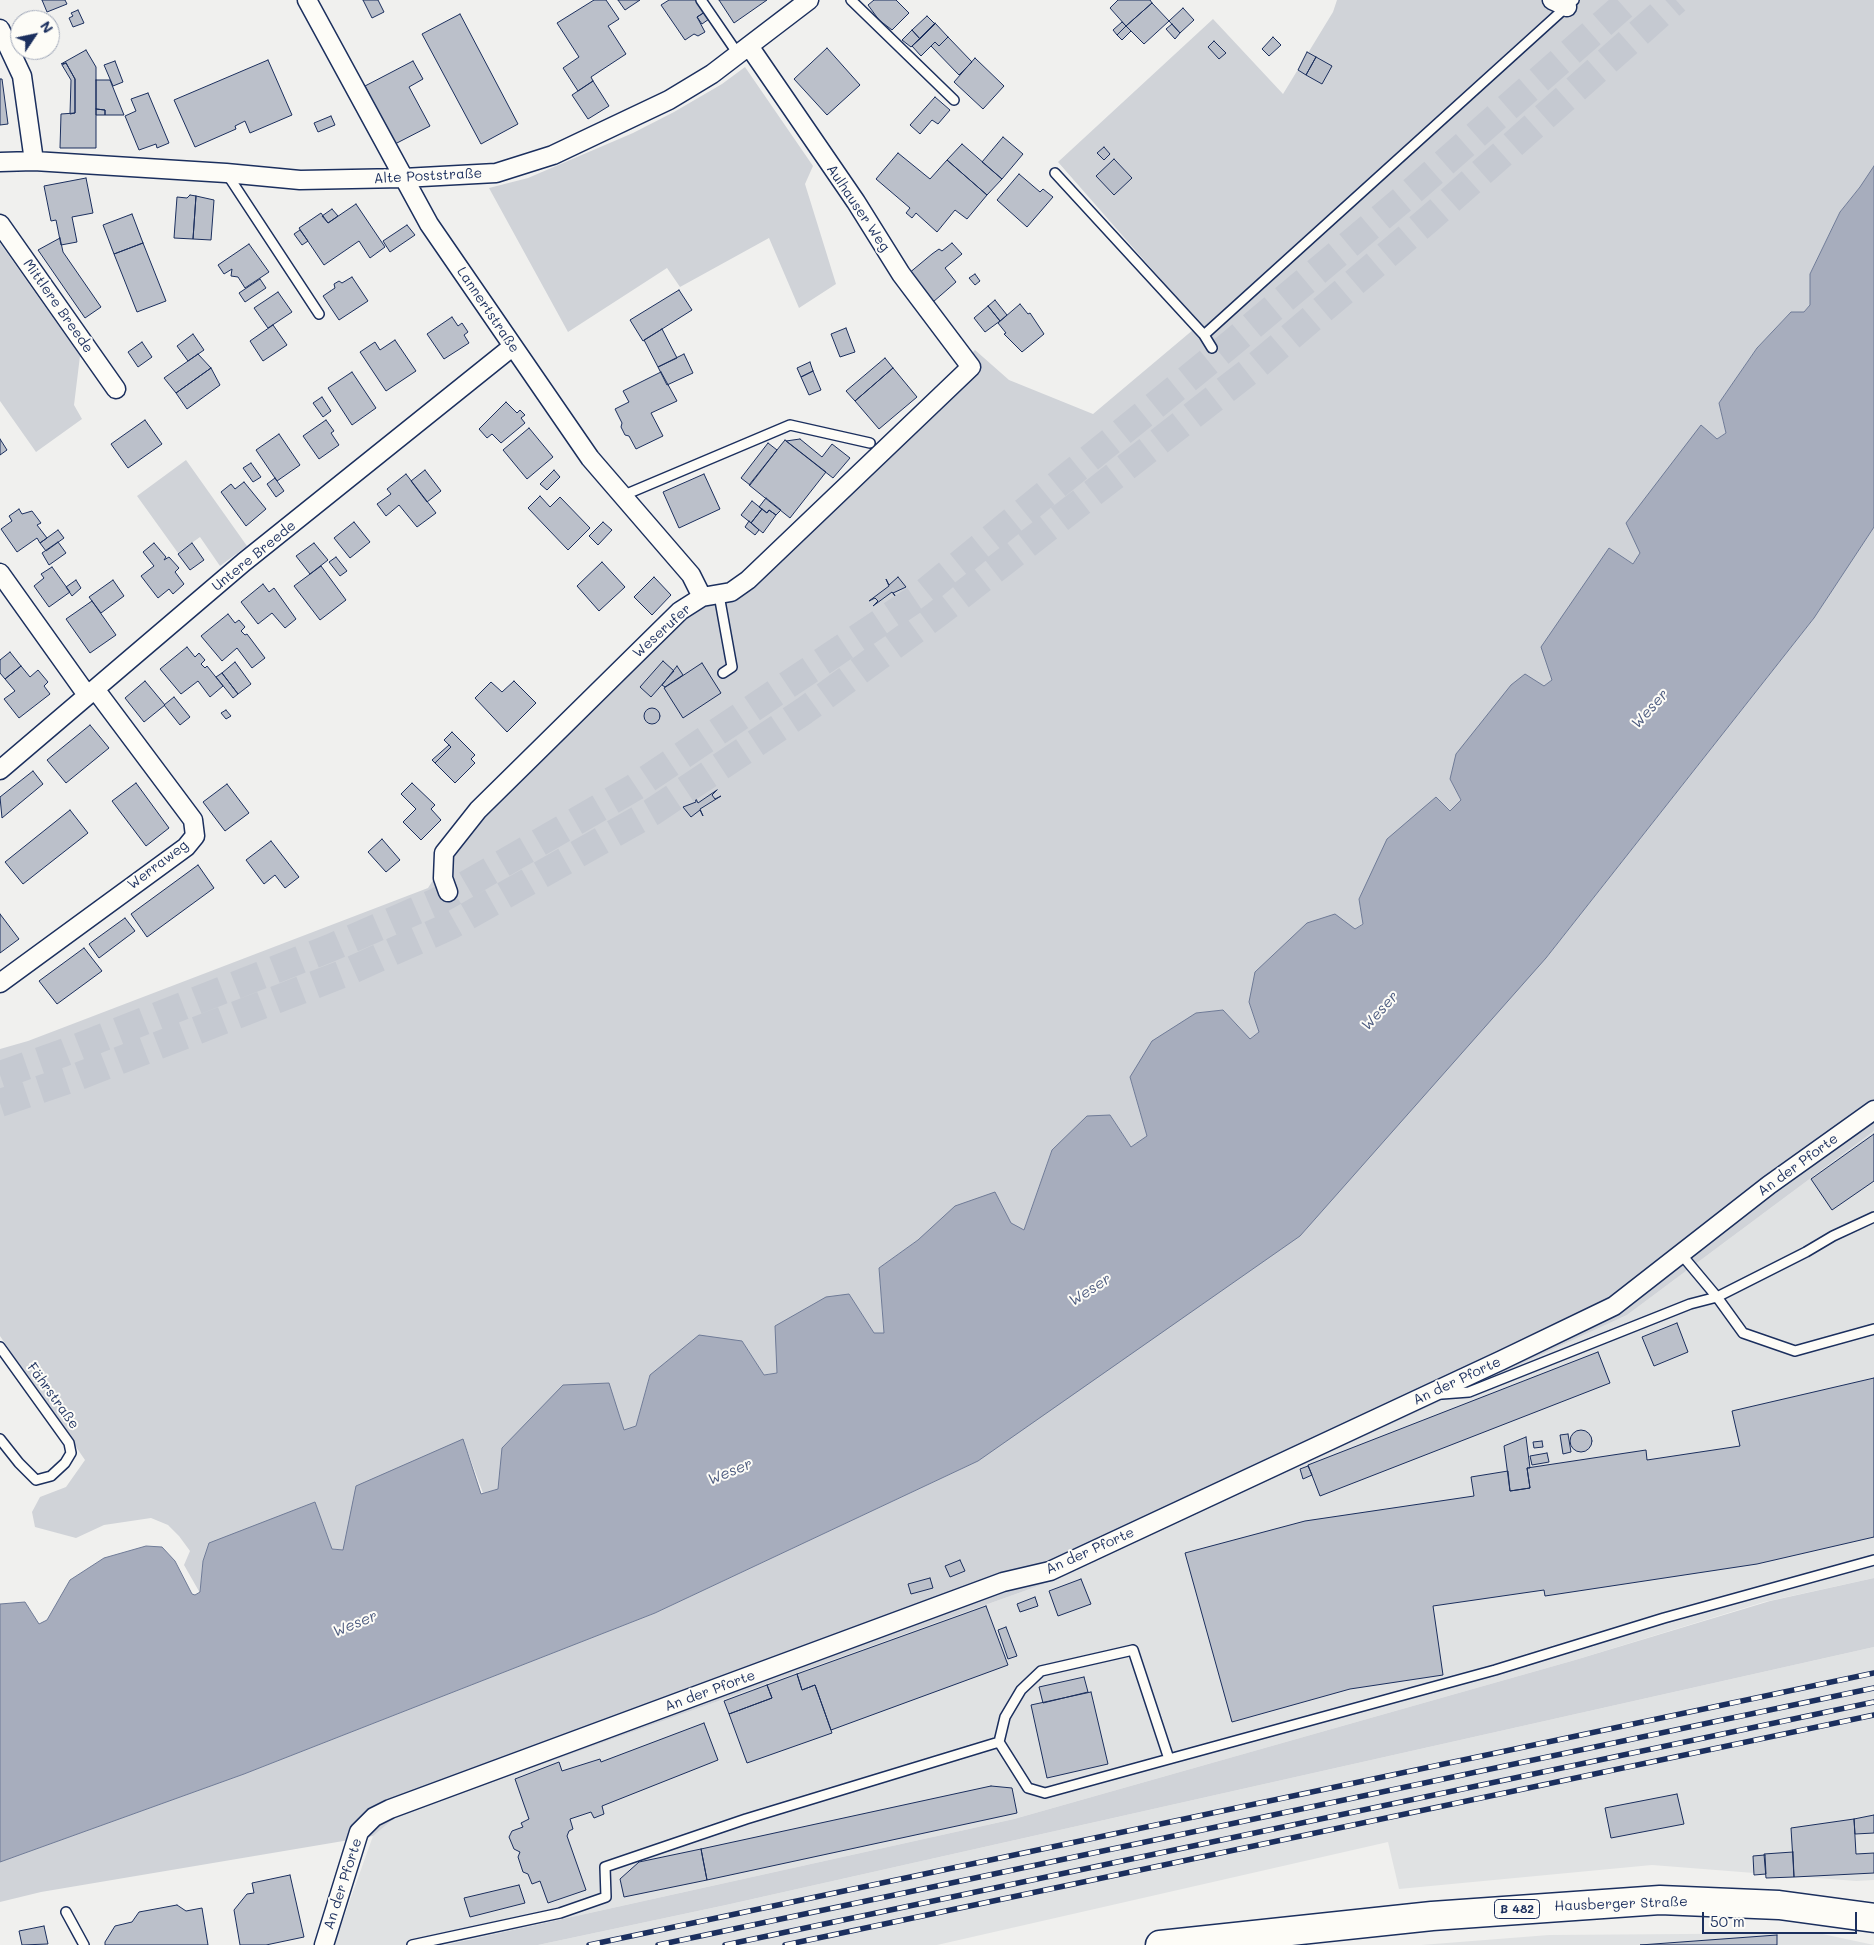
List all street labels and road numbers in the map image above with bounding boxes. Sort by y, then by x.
street label: Aulhauser Weg [823,161,893,255]
street label: Alte Poststraße [373,165,483,187]
street label: Mittlere Breede [19,256,97,356]
street label: Lannertstraße [453,264,523,356]
street label: Untere Breede [209,517,299,595]
street label: Weserufer [630,601,694,661]
street label: Werraweg [124,837,192,893]
street label: An der Pforte [1755,1130,1841,1200]
street label: An der Pforte [1410,1353,1504,1409]
street label: Fährstraße [23,1360,83,1432]
street label: An der Pforte [1043,1524,1137,1578]
street label: An der Pforte [662,1667,758,1715]
street label: An der Pforte [320,1836,366,1932]
street label: Hausberger Straße [1554,1893,1688,1915]
road number: B 482 [1494,1900,1540,1918]

